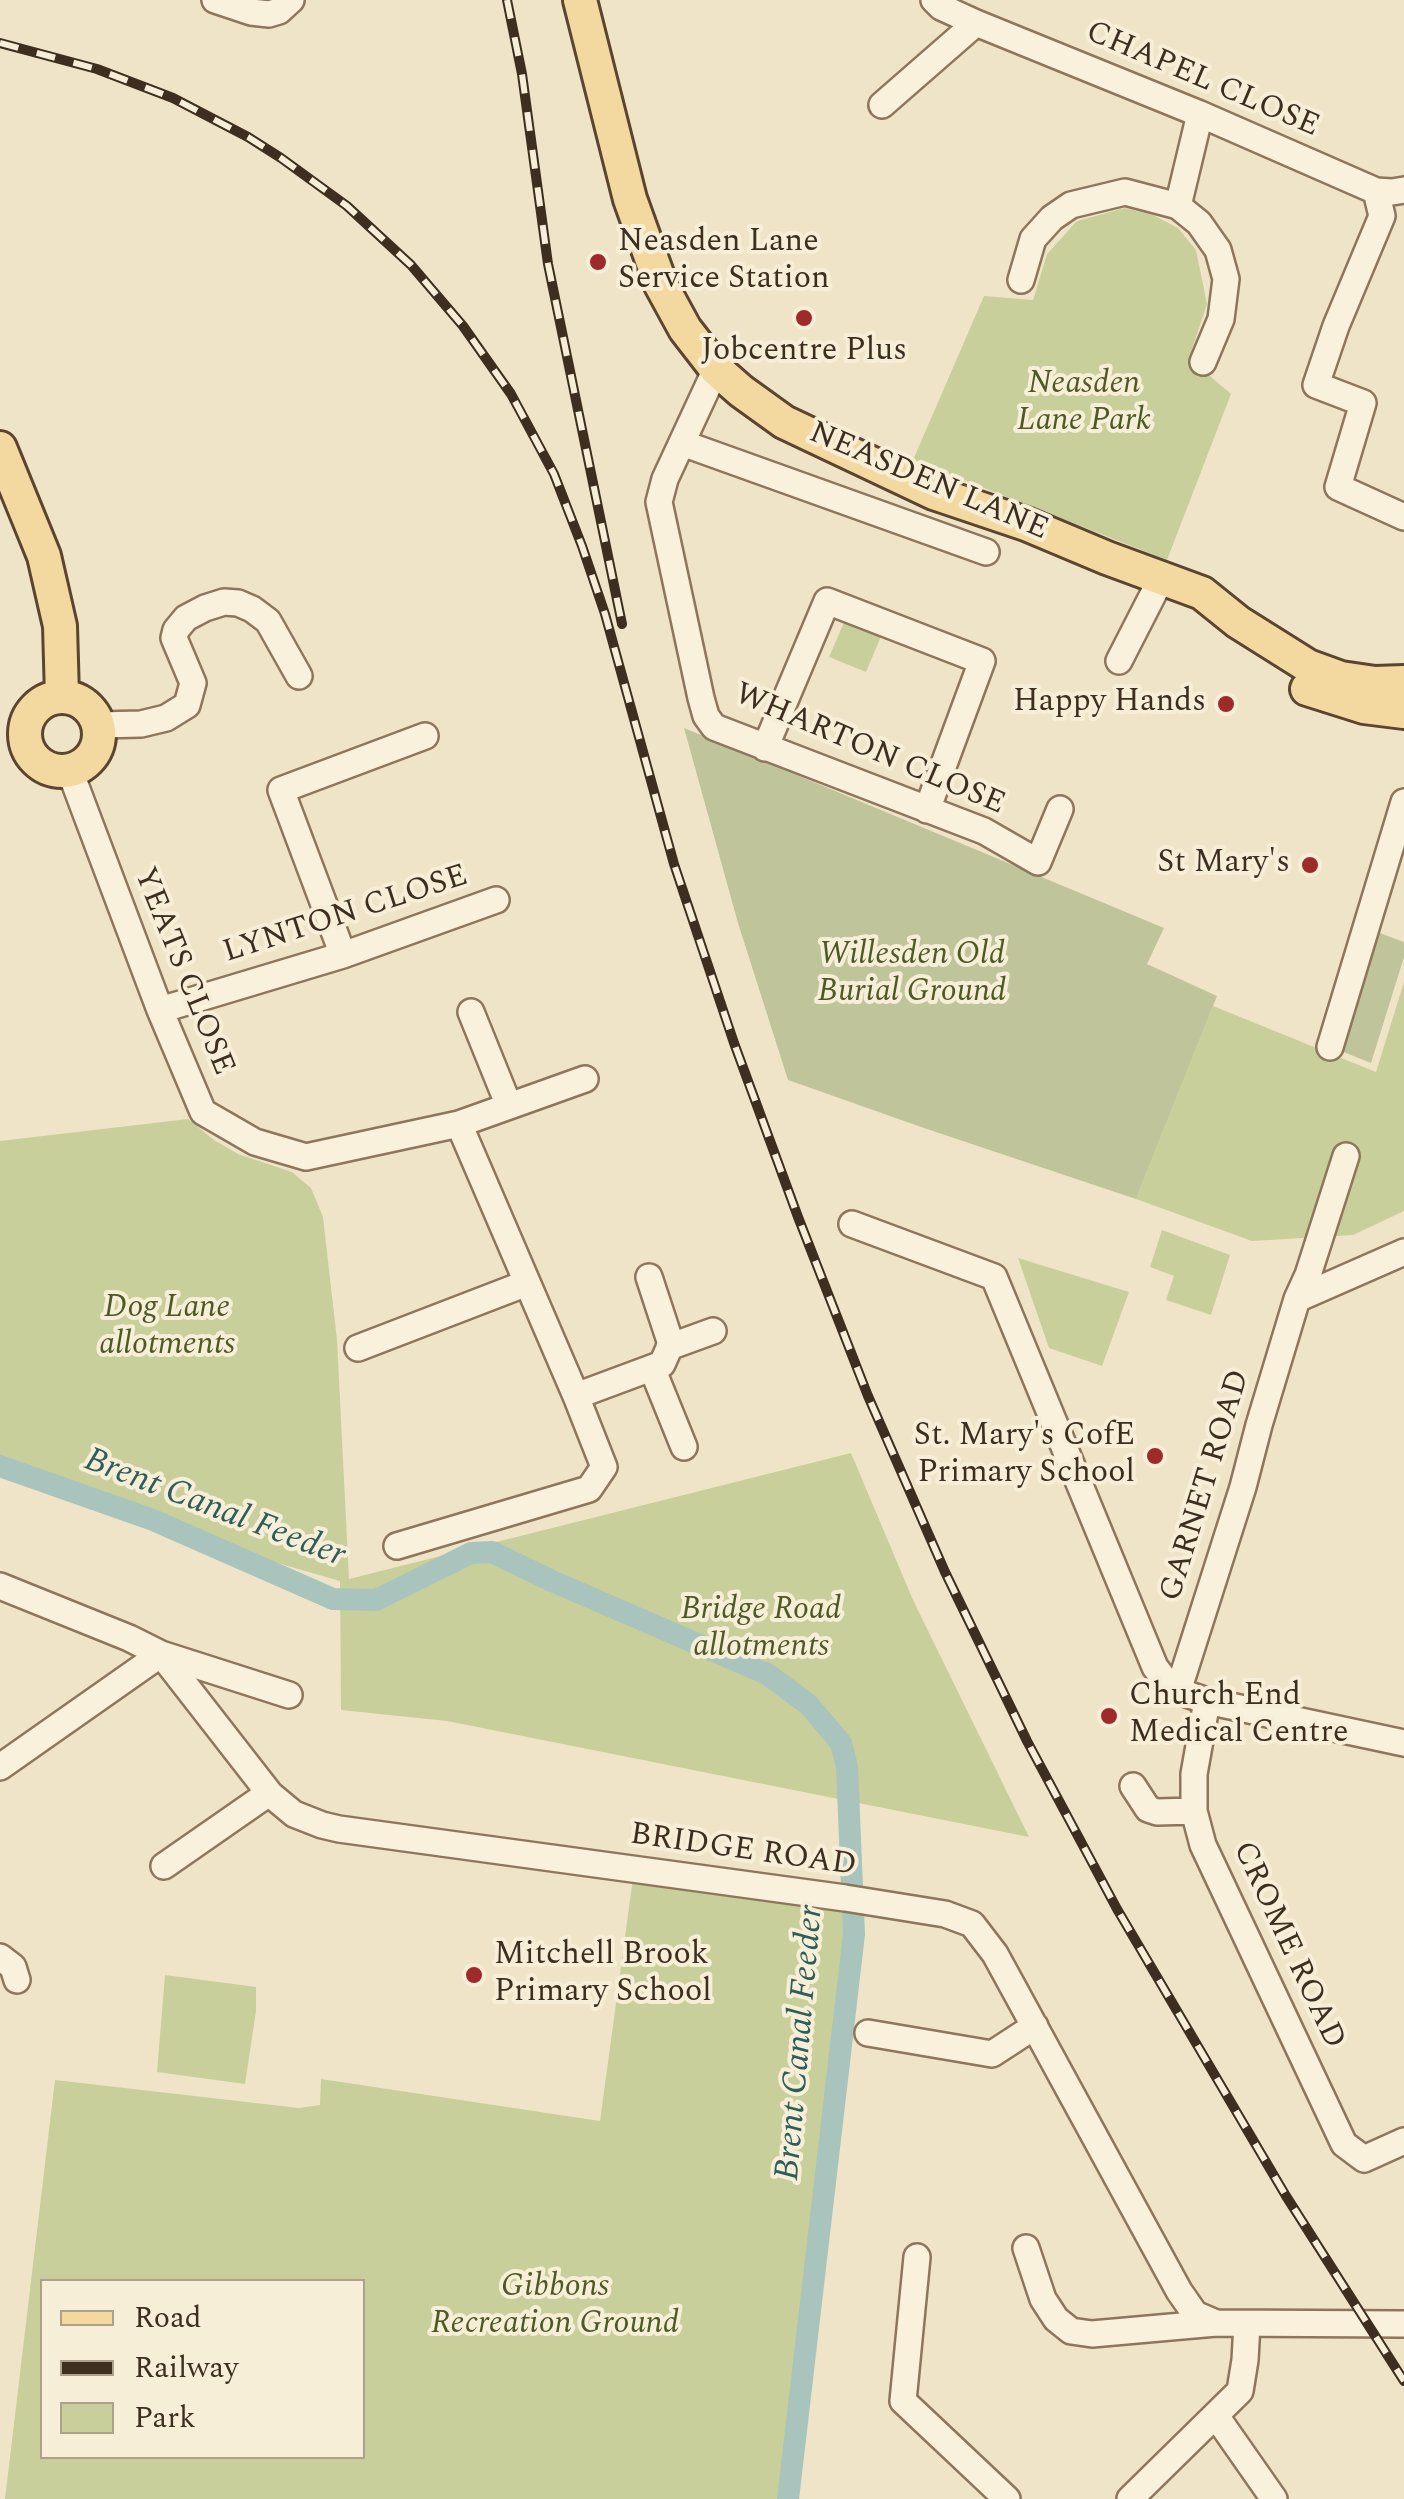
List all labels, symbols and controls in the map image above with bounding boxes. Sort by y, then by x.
street label: CHAPEL CLOSE [1080,15,1324,147]
place label: Neasden Lane Service Station [618,225,830,300]
marker: Neasden Lane Service Station [587,251,609,273]
marker: Jobcentre Plus [793,307,815,329]
place label: Jobcentre Plus [701,334,907,372]
park label: Neasden Lane Park [1017,367,1151,442]
street label: NEASDEN LANE [803,415,1053,551]
street label: WHARTON CLOSE [728,677,1010,825]
place label: Happy Hands [1013,685,1206,723]
marker: Happy Hands [1215,693,1237,715]
place label: St Mary's [1157,846,1290,884]
marker: St Mary's [1299,854,1321,876]
street label: LYNTON CLOSE [219,858,473,974]
street label: YEATS CLOSE [123,863,241,1081]
park label: Willesden Old Burial Ground [818,938,1006,1013]
park label: Dog Lane allotments [99,1291,235,1366]
street label: GARNET ROAD [1154,1366,1260,1606]
place label: St. Mary's CofE Primary School [914,1419,1135,1494]
water label: Brent Canal Feeder [77,1441,351,1579]
marker: St. Mary's CofE Primary School [1144,1445,1166,1467]
park label: Bridge Road allotments [681,1593,841,1668]
place label: Church End Medical Centre [1129,1679,1348,1754]
marker: Church End Medical Centre [1098,1705,1120,1727]
street label: BRIDGE ROAD [627,1817,859,1887]
street label: CROME ROAD [1222,1836,1352,2056]
water label: Brent Canal Feeder [769,1903,835,2183]
place label: Mitchell Brook Primary School [494,1938,712,2013]
marker: Mitchell Brook Primary School [463,1964,485,1986]
park label: Gibbons Recreation Ground [431,2270,679,2345]
legend [40,2279,365,2459]
text: Road [134,2295,202,2341]
text: Railway [134,2345,239,2391]
text: Park [134,2395,196,2441]

